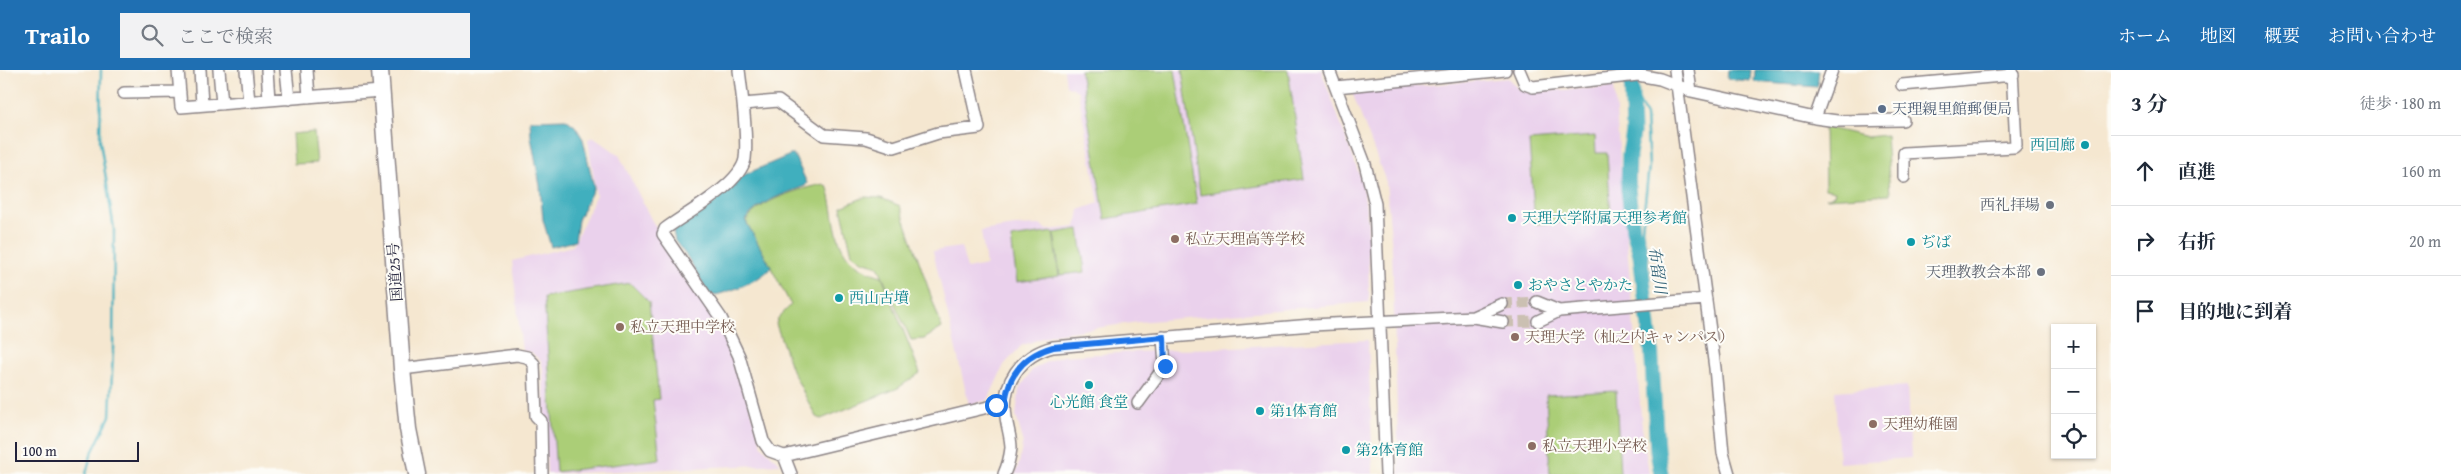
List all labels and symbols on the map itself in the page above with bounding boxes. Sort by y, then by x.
place label: 天理親里館郵便局 [1892,98,2012,119]
marker: 天理親里館郵便局 [1876,103,1888,115]
place label: 西回廊 [2030,134,2075,155]
marker: 西回廊 [2079,139,2091,151]
place label: 西礼拝場 [1980,194,2040,215]
marker: 西礼拝場 [2044,199,2056,211]
place label: 天理大学附属天理参考館 [1522,207,1687,228]
marker: 天理大学附属天理参考館 [1506,212,1518,224]
place label: 私立天理高等学校 [1185,228,1305,249]
place label: ぢば [1921,231,1951,252]
marker: 私立天理高等学校 [1169,233,1181,245]
marker: ぢば [1905,236,1917,248]
street label: 国道25号 [382,242,407,302]
water label: 布留川 [1643,245,1674,297]
place label: 天理教教会本部 [1926,261,2031,282]
marker: 天理教教会本部 [2035,266,2047,278]
place label: おやさとやかた [1528,274,1633,295]
marker: おやさとやかた [1512,279,1524,291]
place label: 西山古墳 [849,287,909,308]
marker: 西山古墳 [833,292,845,304]
place label: 私立天理中学校 [630,316,735,337]
marker: 私立天理中学校 [614,321,626,333]
place label: 天理大学（杣之内キャンパス） [1525,326,1734,347]
marker: 天理大学（杣之内キャンパス） [1509,331,1521,343]
route end [1154,355,1177,378]
marker: 心光館 食堂 [1083,379,1095,391]
place label: 心光館 食堂 [1050,391,1128,412]
route start [985,394,1008,417]
place label: 第1体育館 [1270,400,1337,421]
marker: 第1体育館 [1254,405,1266,417]
place label: 天理幼稚園 [1883,413,1958,434]
marker: 天理幼稚園 [1867,418,1879,430]
place label: 私立天理小学校 [1542,435,1647,456]
scale bar [15,439,139,462]
place label: 第2体育館 [1356,439,1423,460]
marker: 私立天理小学校 [1526,440,1538,452]
marker: 第2体育館 [1340,444,1352,456]

